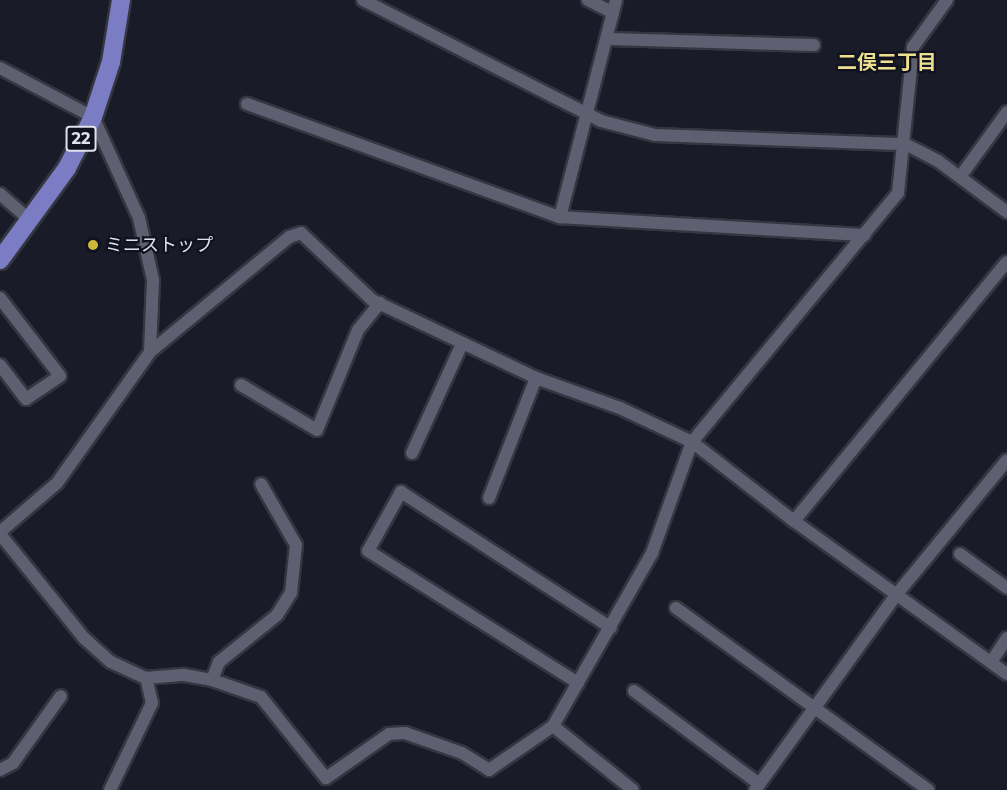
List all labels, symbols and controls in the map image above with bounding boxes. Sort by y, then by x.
district label: 二俣三丁目 [837,50,937,74]
road number: 22 [64,126,98,152]
place label: ミニストップ [105,234,213,256]
marker: ミニストップ [86,238,100,252]

